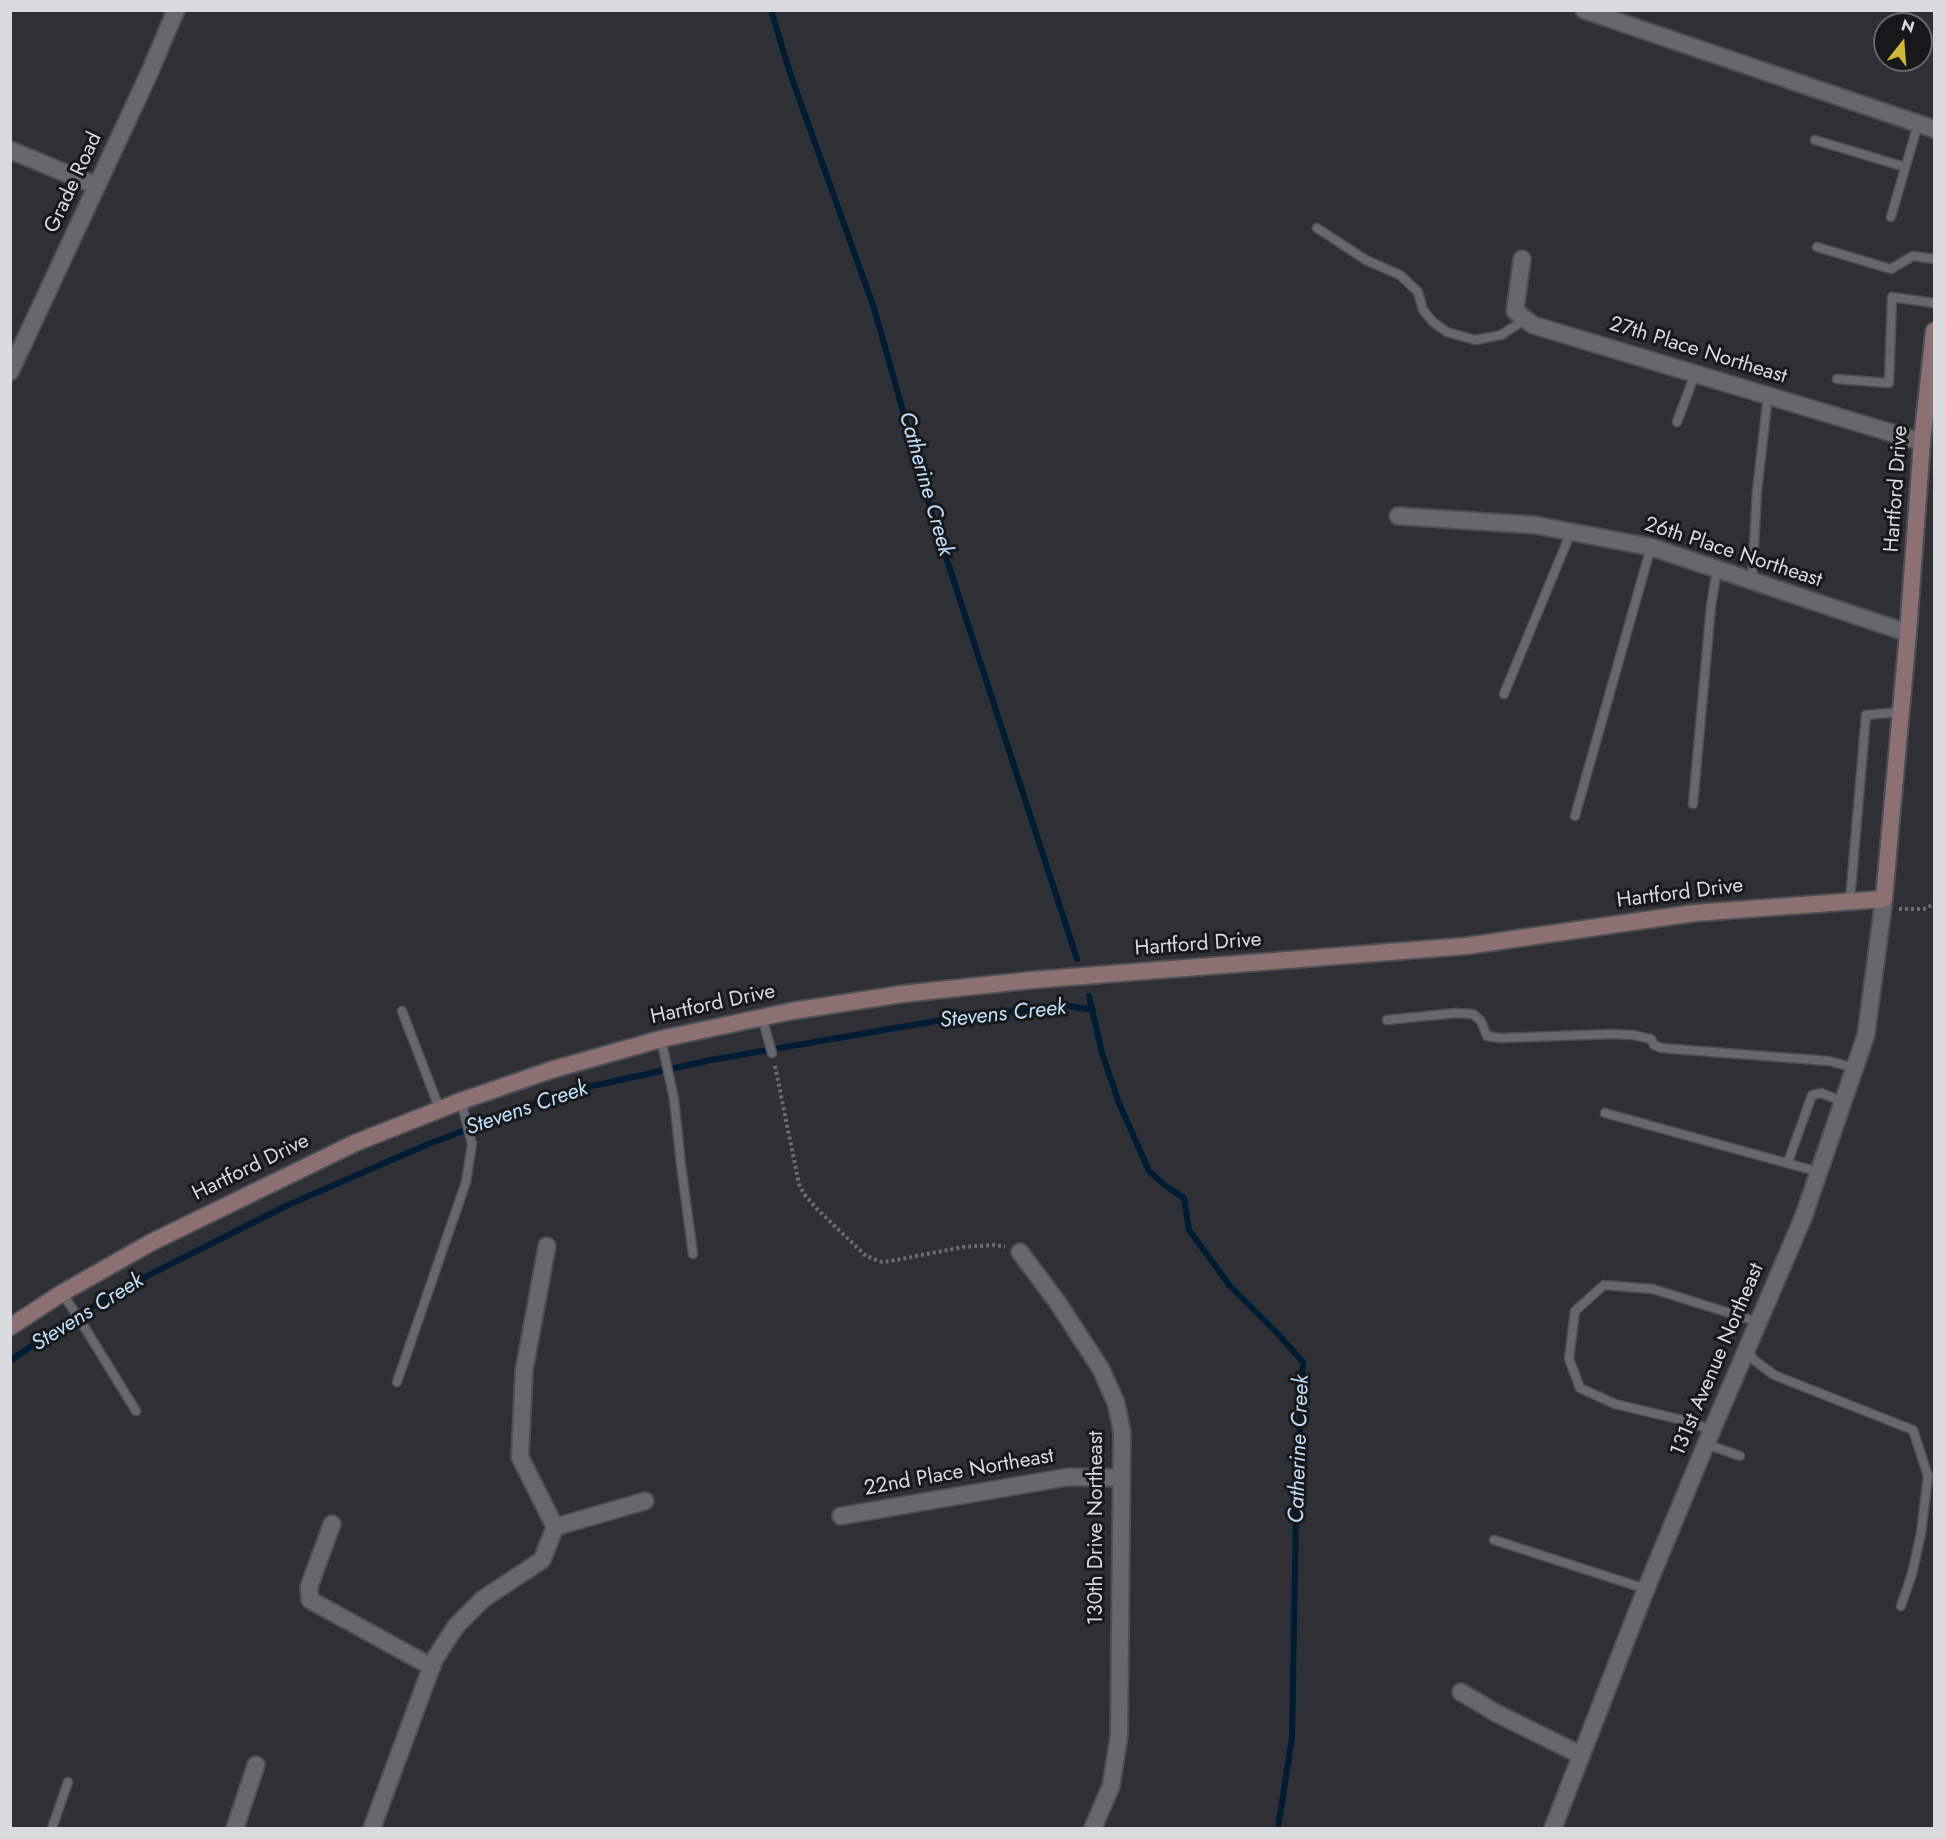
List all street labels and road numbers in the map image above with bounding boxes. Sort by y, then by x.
street label: Grade Road [40,129,108,237]
street label: 27th Place Northeast [1606,312,1790,390]
street label: Hartford Drive [1880,425,1914,553]
street label: 26th Place Northeast [1641,512,1825,594]
street label: Hartford Drive [1615,874,1745,914]
street label: Hartford Drive [1134,928,1262,962]
street label: Hartford Drive [648,979,778,1031]
street label: Hartford Drive [188,1129,314,1207]
street label: 131st Avenue Northeast [1666,1260,1770,1460]
street label: 130th Drive Northeast [1084,1431,1110,1625]
street label: 22nd Place Northeast [862,1444,1056,1502]

